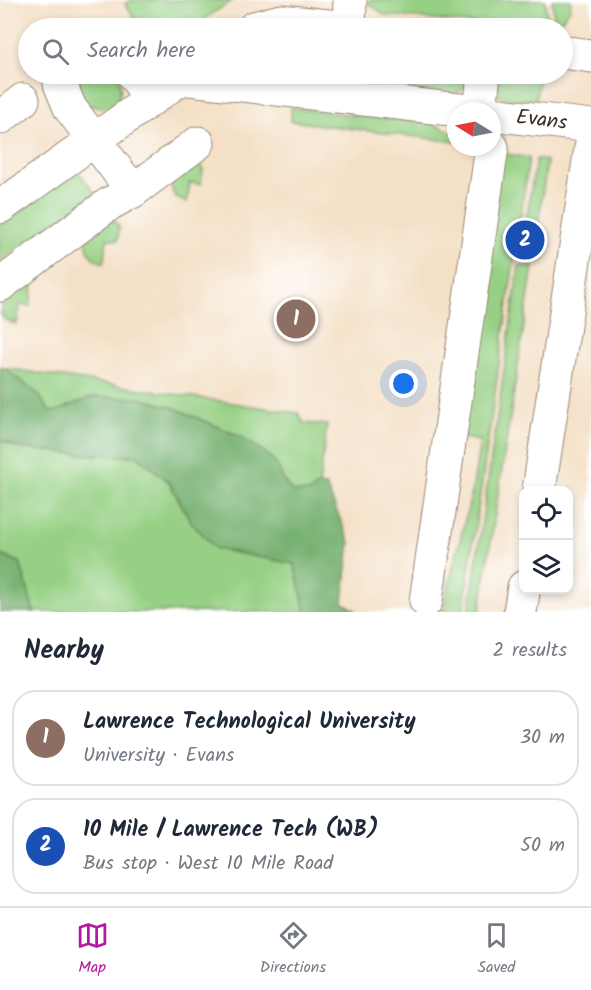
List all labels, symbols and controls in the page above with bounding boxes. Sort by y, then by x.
search box [18,18,573,84]
text: Search here [87,34,195,69]
icon: search [39,35,72,68]
street label: Evans [514,101,569,139]
north arrow [447,102,501,156]
pin: 2 [506,218,544,262]
pin: 1 [276,296,316,342]
your location [389,369,418,398]
map controls [519,486,573,594]
button: locate [519,486,573,540]
button: layers [519,540,573,594]
text: Nearby [24,630,104,672]
text: 2 results [492,635,567,667]
text: Lawrence Technological University [83,705,416,740]
text: 1 [42,722,49,754]
text: 30 m [520,722,565,754]
text: University · Evans [83,740,234,772]
text: 10 Mile / Lawrence Tech (WB) [83,813,379,848]
text: 2 [40,830,51,862]
text: 50 m [520,830,565,862]
text: Bus stop · West 10 Mile Road [83,848,333,880]
tab: Map [76,919,109,980]
tab: Directions [260,919,326,980]
tab: Saved [477,919,515,980]

